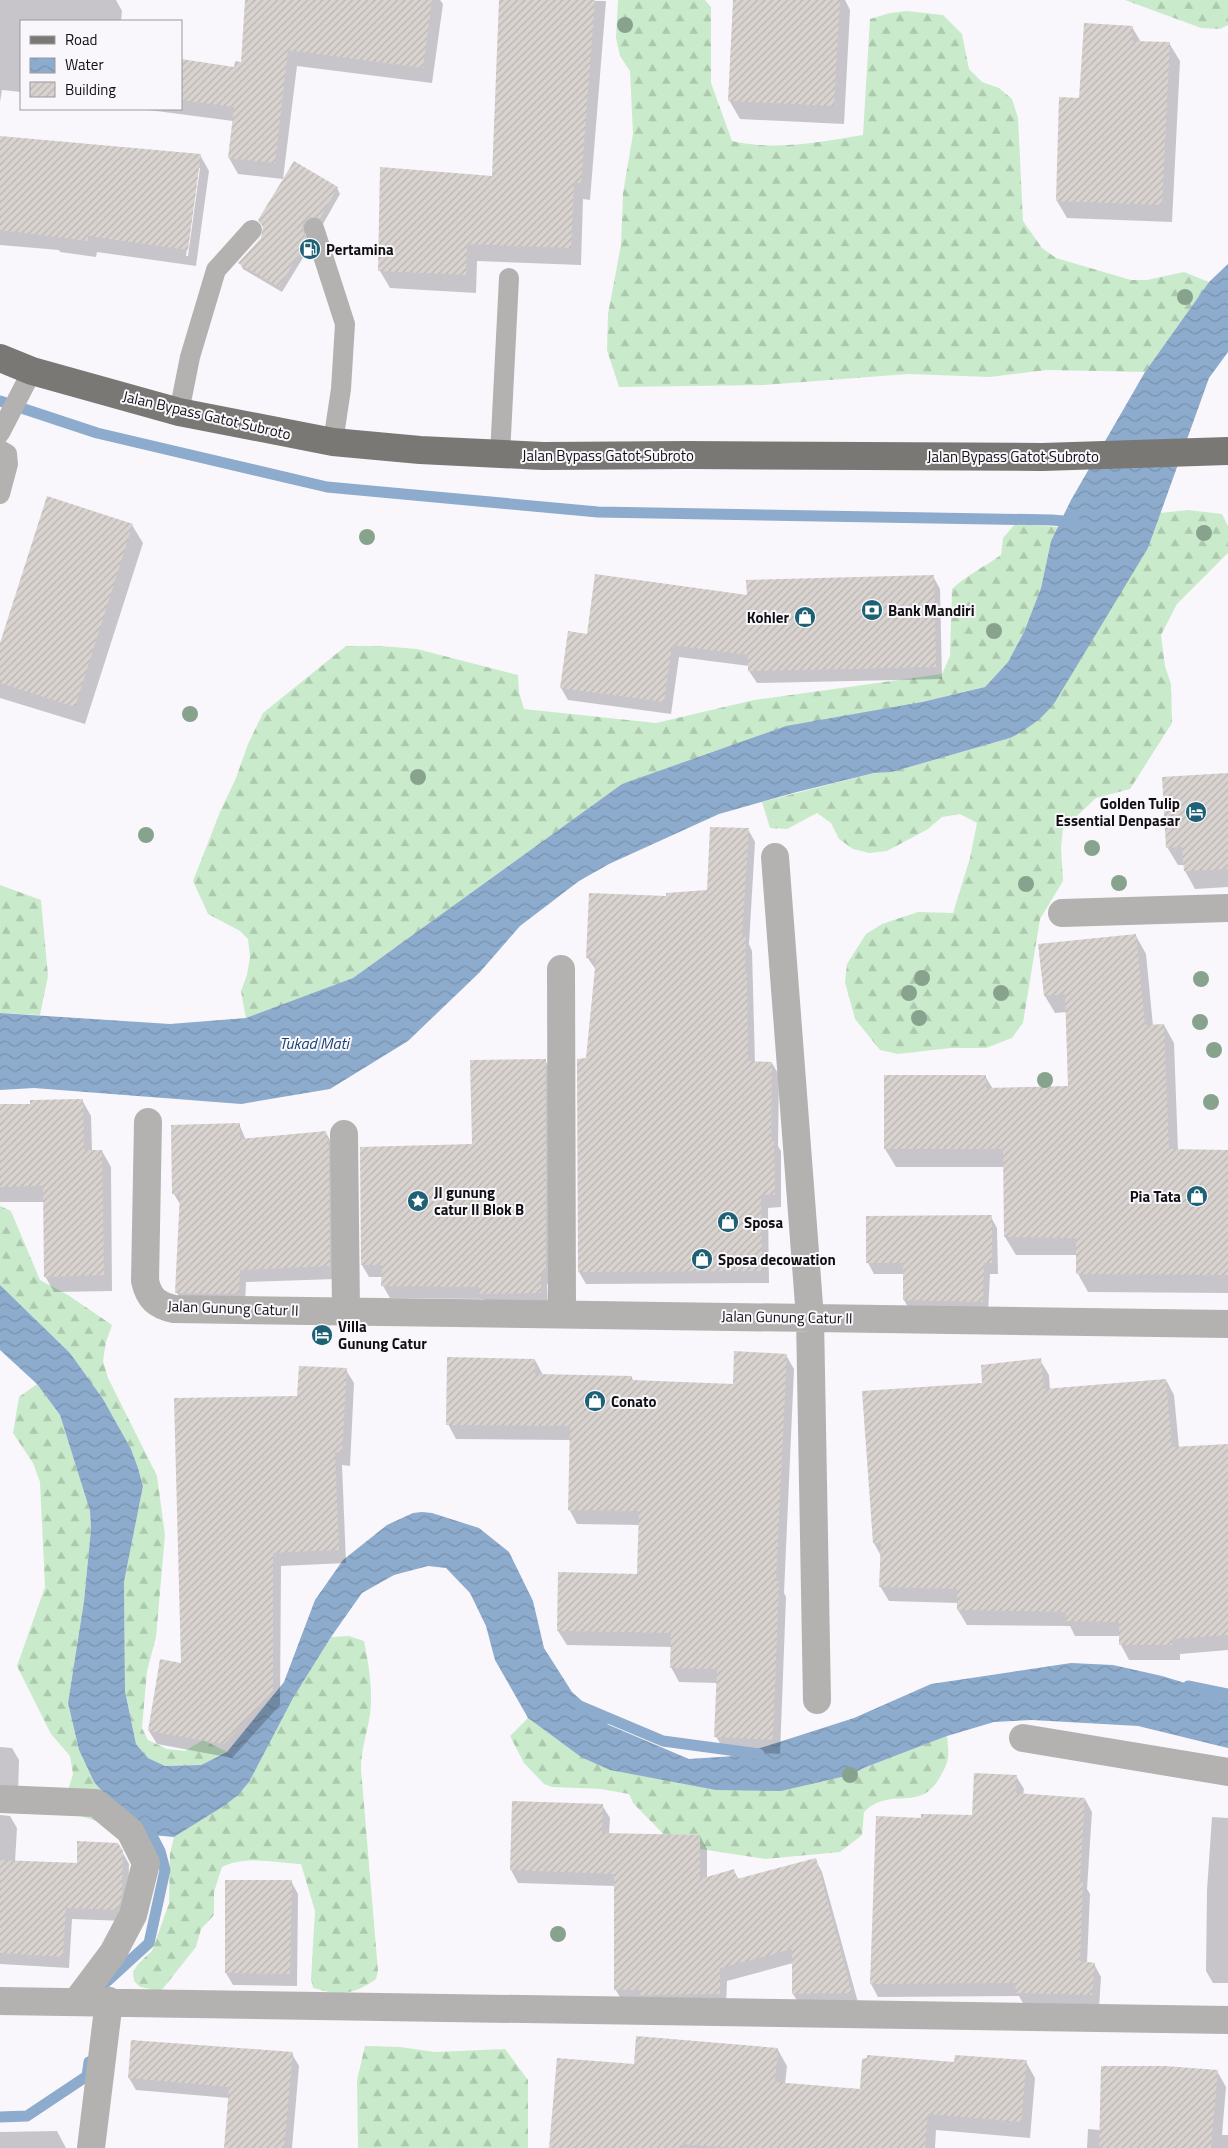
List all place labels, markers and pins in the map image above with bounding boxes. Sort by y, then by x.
fuel station icon: Pertamina [298,237,322,261]
place label: Pertamina [326,238,394,261]
bank icon: Bank Mandiri [860,598,884,622]
place label: Bank Mandiri [888,599,975,622]
shop icon: Kohler [793,605,817,629]
place label: Kohler [747,606,789,629]
place label: Golden Tulip Essential Denpasar [1056,792,1180,832]
hotel icon: Golden Tulip Essential Denpasar [1184,800,1208,824]
place label: Jl gunung catur II Blok B [434,1181,524,1221]
shop icon: Pia Tata [1185,1184,1209,1208]
place label: Pia Tata [1130,1185,1181,1208]
place icon: Jl gunung catur II Blok B [406,1189,430,1213]
shop icon: Sposa [716,1210,740,1234]
place label: Sposa [744,1211,783,1234]
shop icon: Sposa decowation [690,1247,714,1271]
place label: Sposa decowation [718,1248,836,1271]
place label: Villa Gunung Catur [338,1315,427,1355]
hotel icon: Villa Gunung Catur [310,1323,334,1347]
shop icon: Conato [583,1389,607,1413]
place label: Conato [611,1390,656,1413]

